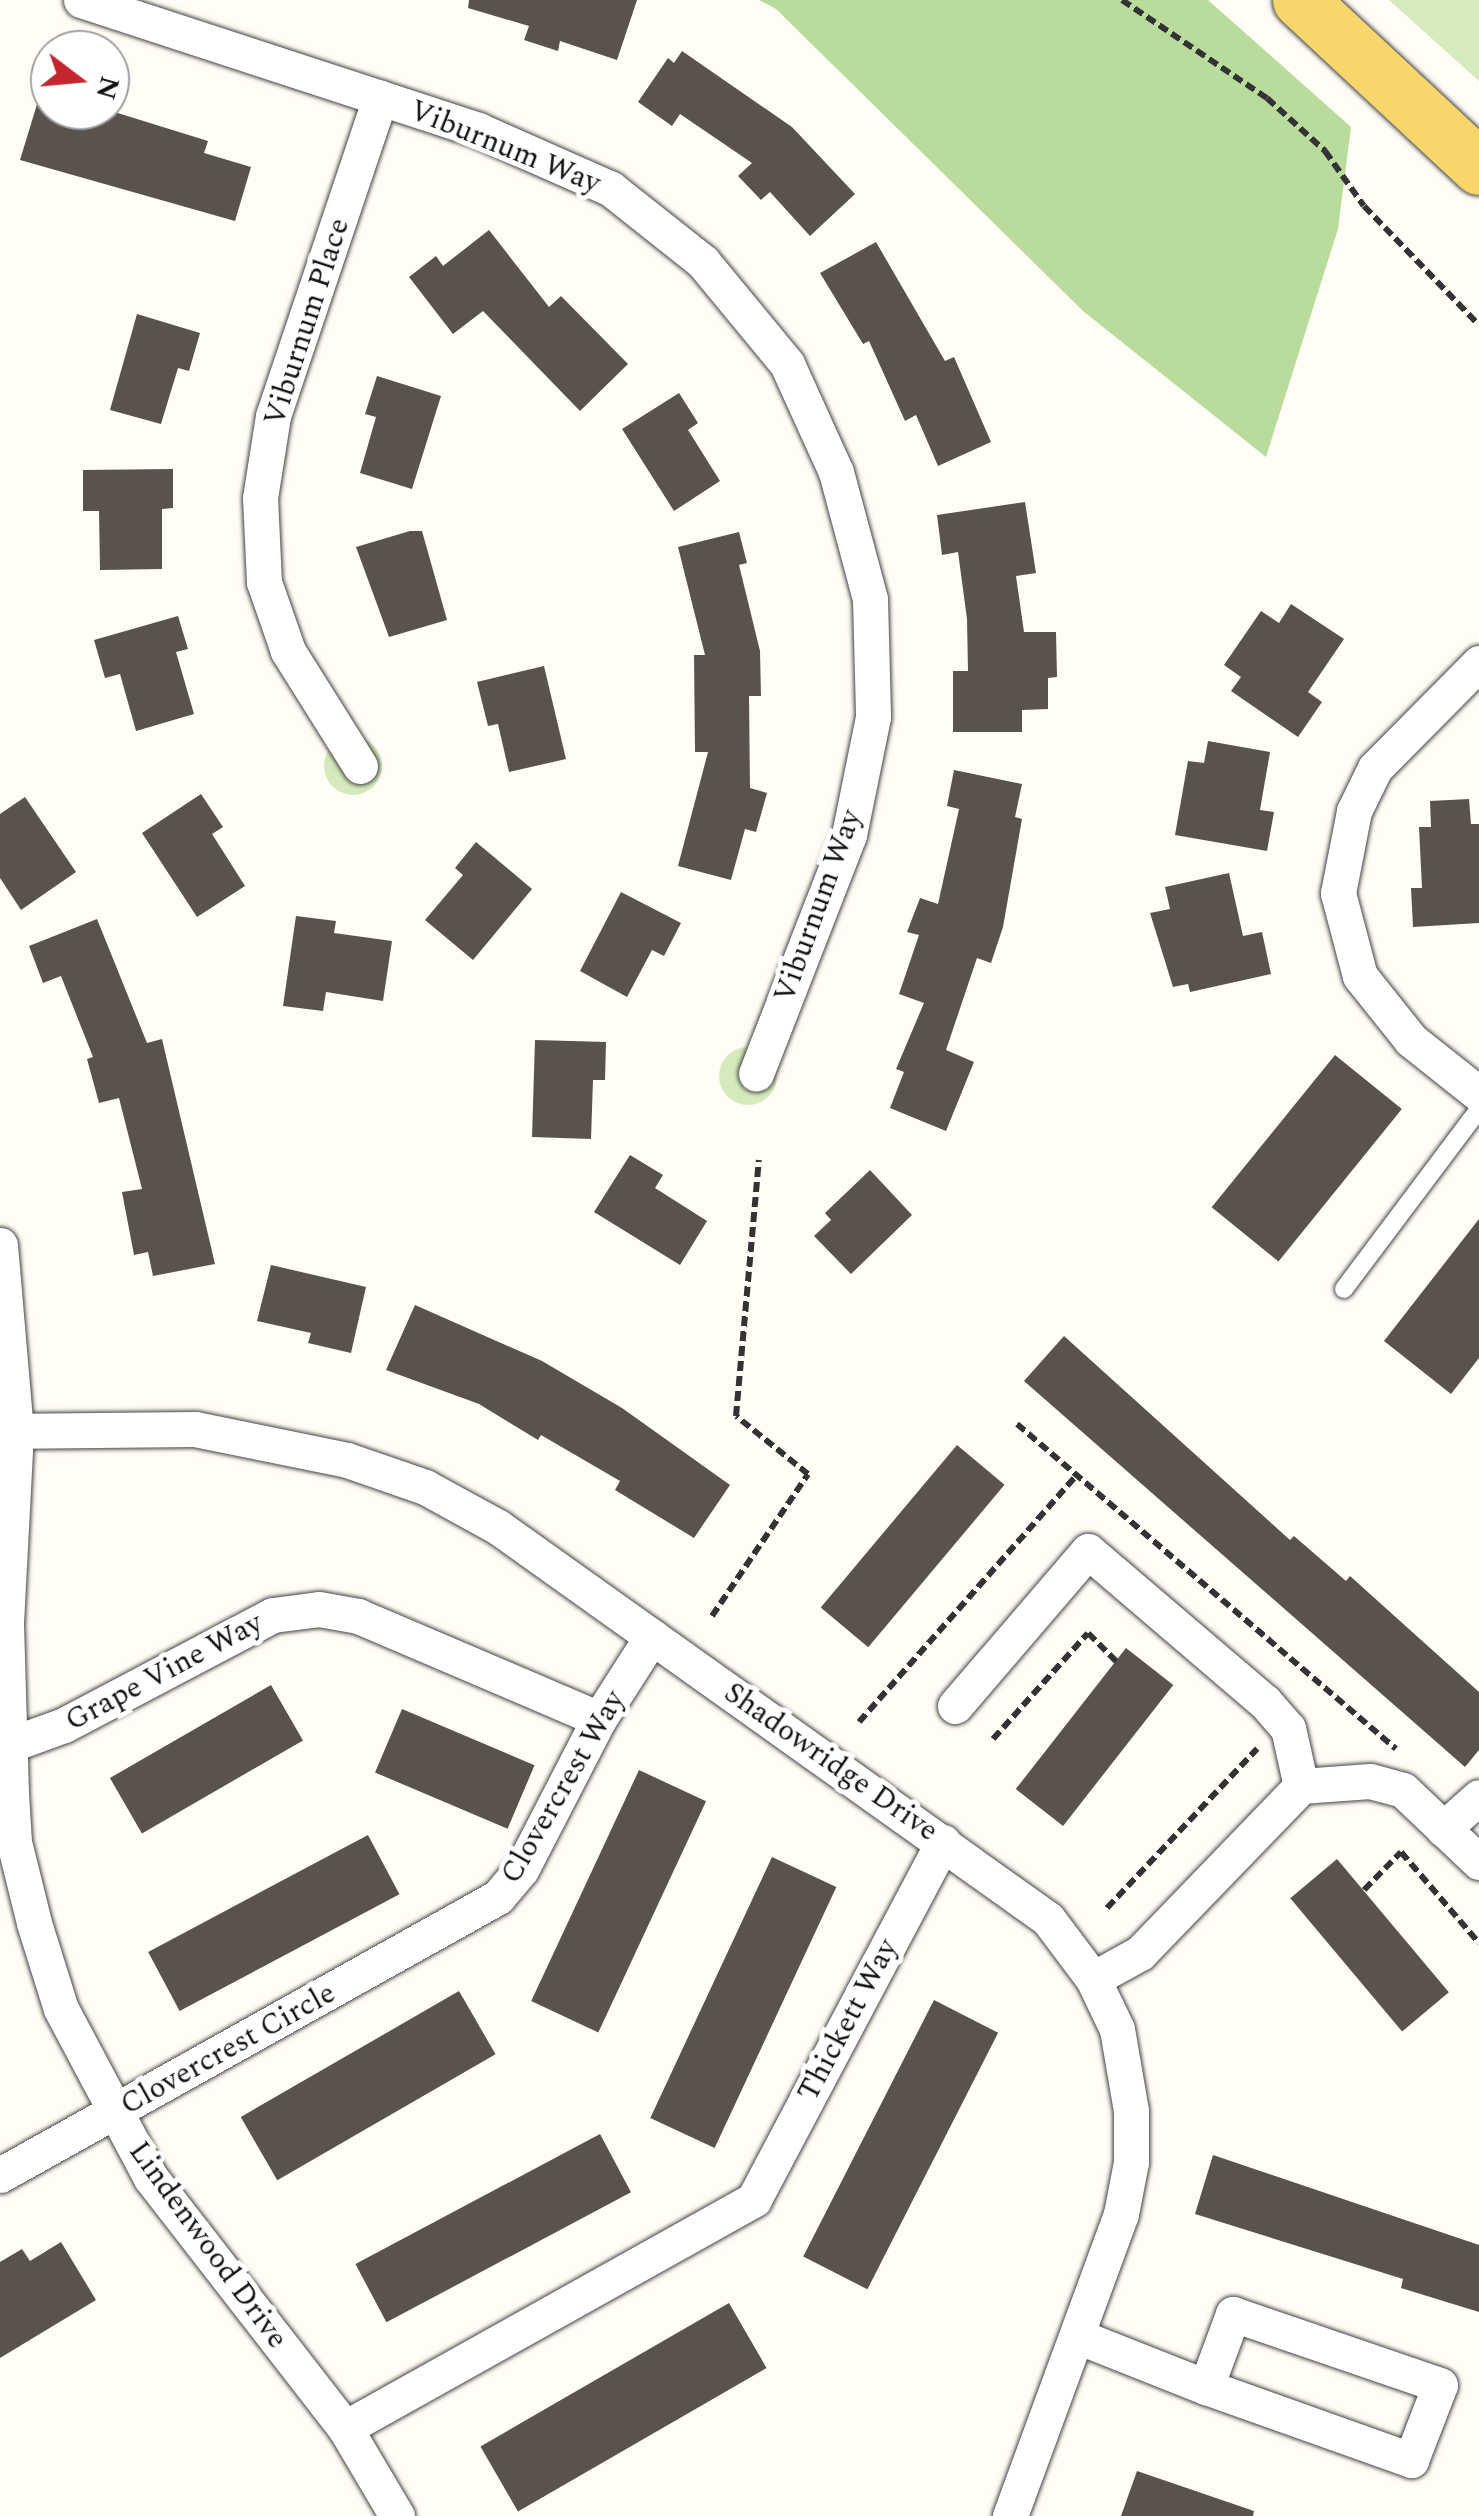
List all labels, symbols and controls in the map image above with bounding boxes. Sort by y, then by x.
north arrow [30,30,130,130]
text: N [84,71,131,105]
street label: Viburnum Way [404,92,606,202]
street label: Viburnum Place [256,214,358,430]
street label: Viburnum Way [766,805,870,1007]
street label: Grape Vine Way [59,1605,269,1739]
street label: Shadowridge Drive [717,1675,945,1849]
street label: Clovercrest Way [493,1684,633,1890]
street label: Thickett Way [790,1933,906,2107]
street label: Clovercrest Circle [114,1975,342,2123]
street label: Lindenwood Drive [121,2134,295,2356]

